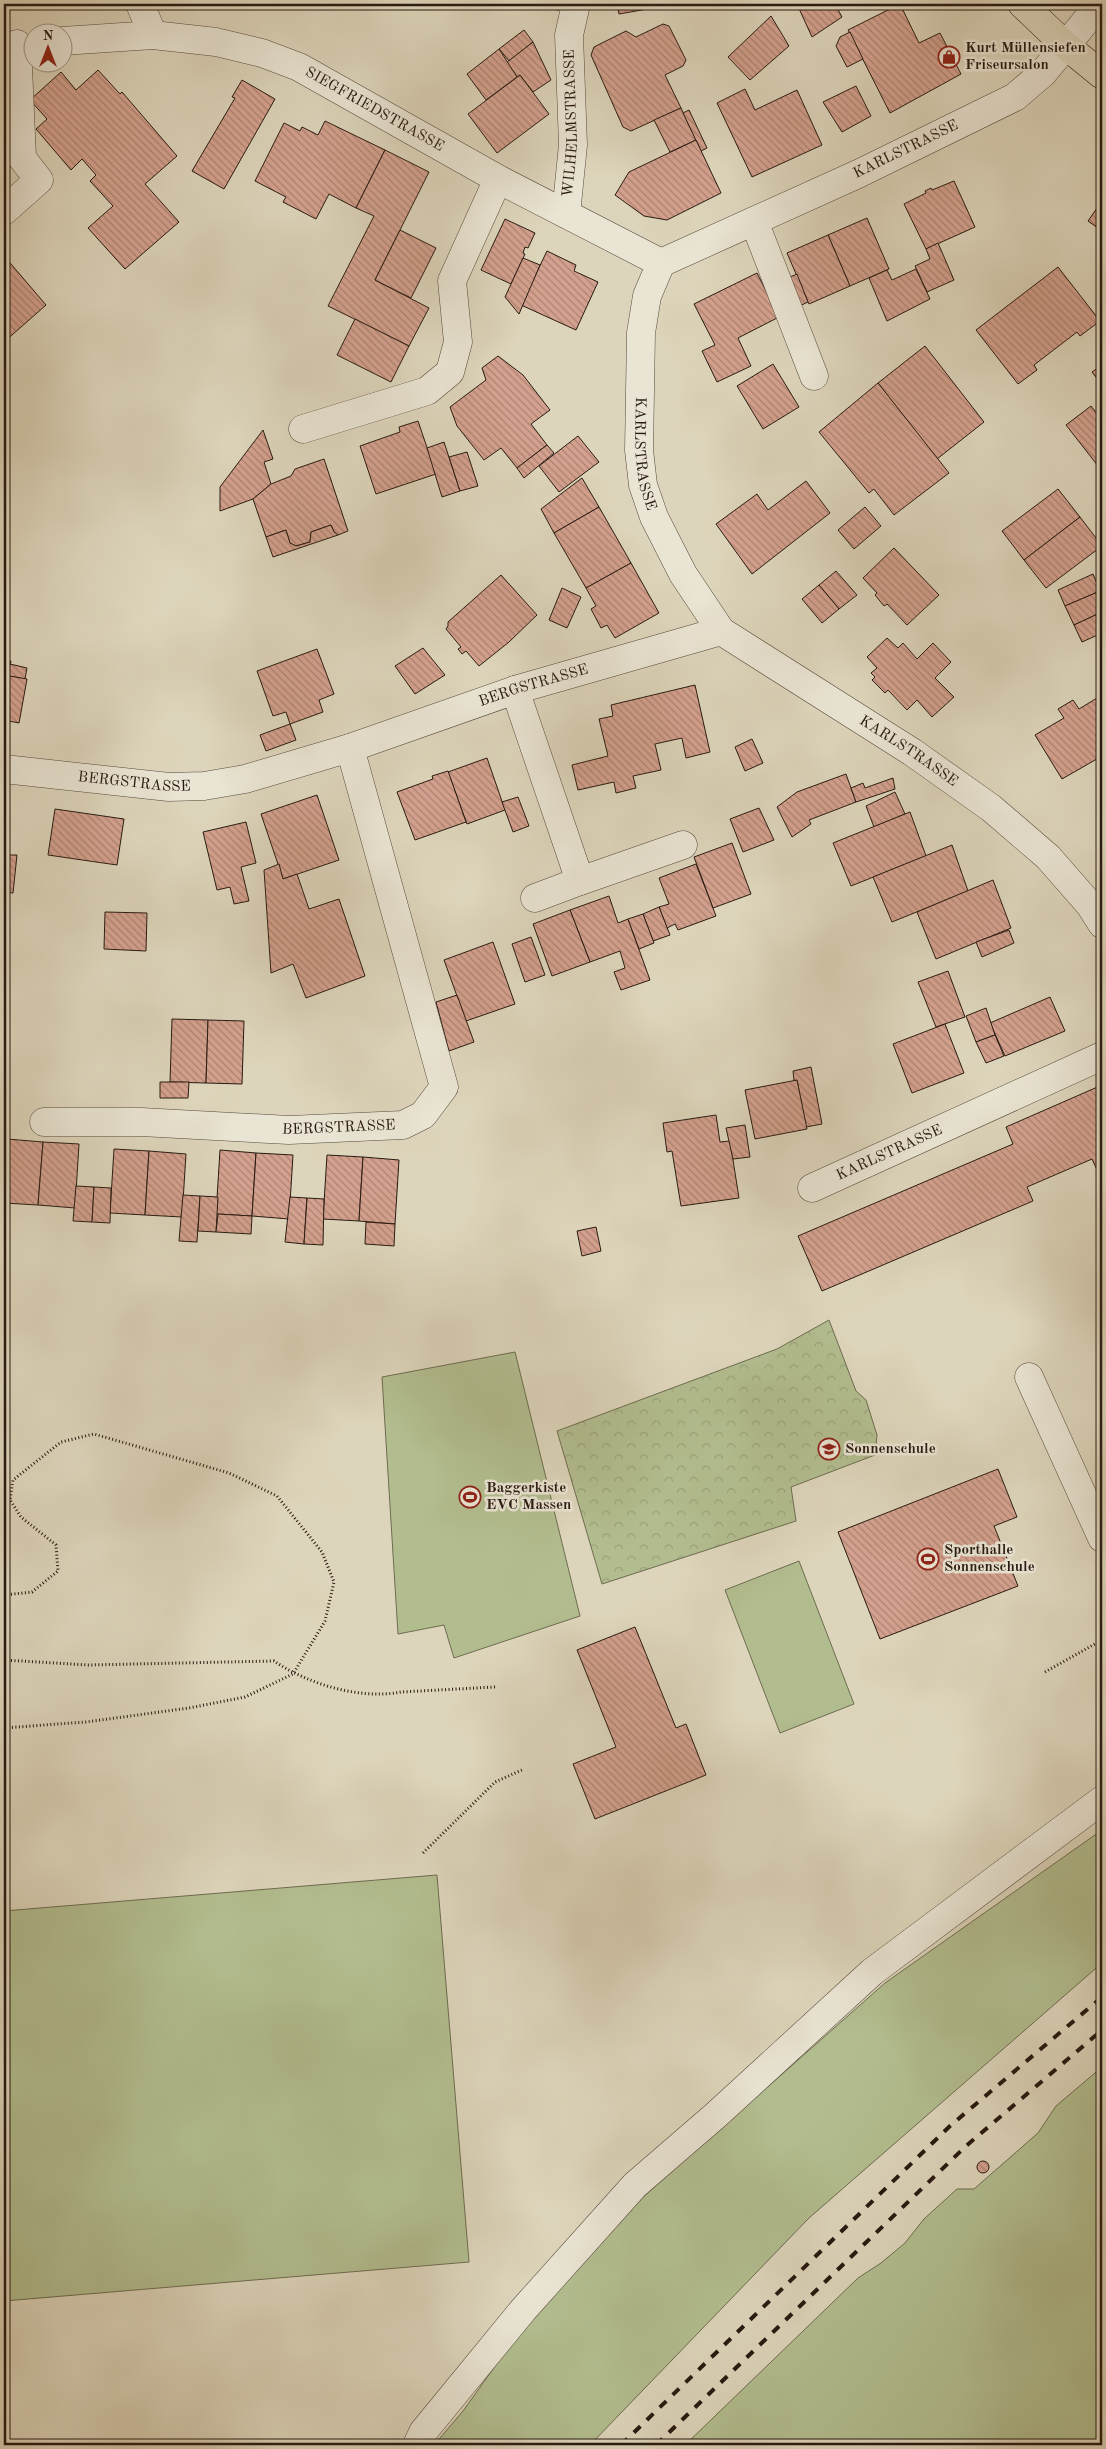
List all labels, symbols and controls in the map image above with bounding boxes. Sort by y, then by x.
north arrow [22,22,72,72]
text: N [43,29,54,43]
place label: Kurt Müllensiefen Friseursalon [965,41,1086,73]
shop icon: Kurt Müllensiefen Friseursalon [937,45,961,69]
street label: WILHELMSTRASSE [560,49,581,198]
street label: SIEGFRIEDSTRASSE [303,65,446,154]
street label: KARLSTRASSE [851,118,961,182]
street label: KARLSTRASSE [632,397,659,512]
street label: BERGSTRASSE [477,662,590,710]
street label: KARLSTRASSE [857,713,960,789]
street label: BERGSTRASSE [77,770,191,795]
street label: BERGSTRASSE [282,1118,396,1138]
street label: KARLSTRASSE [834,1122,945,1183]
school or university icon: Sonnenschule [817,1437,841,1461]
place label: Sonnenschule [845,1442,936,1457]
place label: Baggerkiste EVC Massen [486,1481,571,1513]
sports icon: Baggerkiste EVC Massen [458,1485,482,1509]
place label: Sporthalle Sonnenschule [944,1543,1035,1575]
sports icon: Sporthalle Sonnenschule [916,1547,940,1571]

